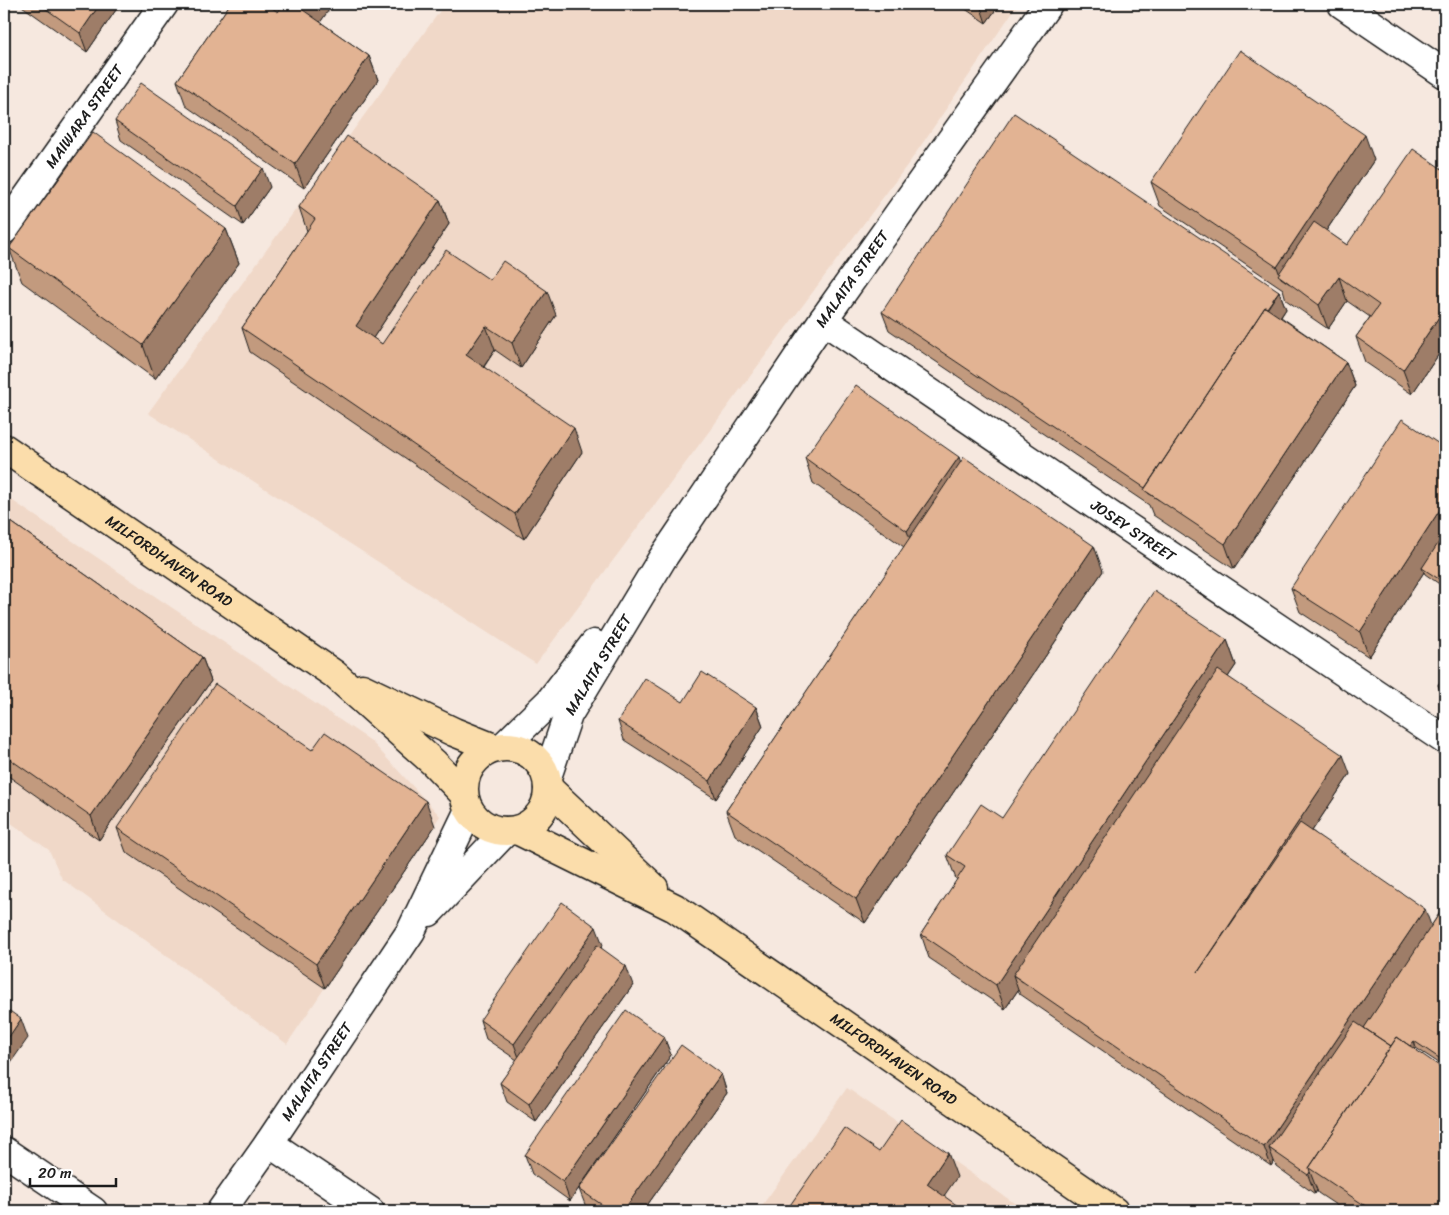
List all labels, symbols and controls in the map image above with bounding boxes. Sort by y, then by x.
street label: MAIWARA STREET [38,58,131,174]
street label: MALAITA STREET [808,224,897,333]
street label: JOSEY STREET [1084,492,1183,570]
street label: MILFORDHAVEN ROAD [100,508,238,614]
street label: MALAITA STREET [558,608,640,720]
street label: MILFORDHAVEN ROAD [825,1006,963,1112]
street label: MALAITA STREET [274,1016,360,1126]
scale bar [30,1155,116,1187]
text: 20 m [38,1160,72,1186]

